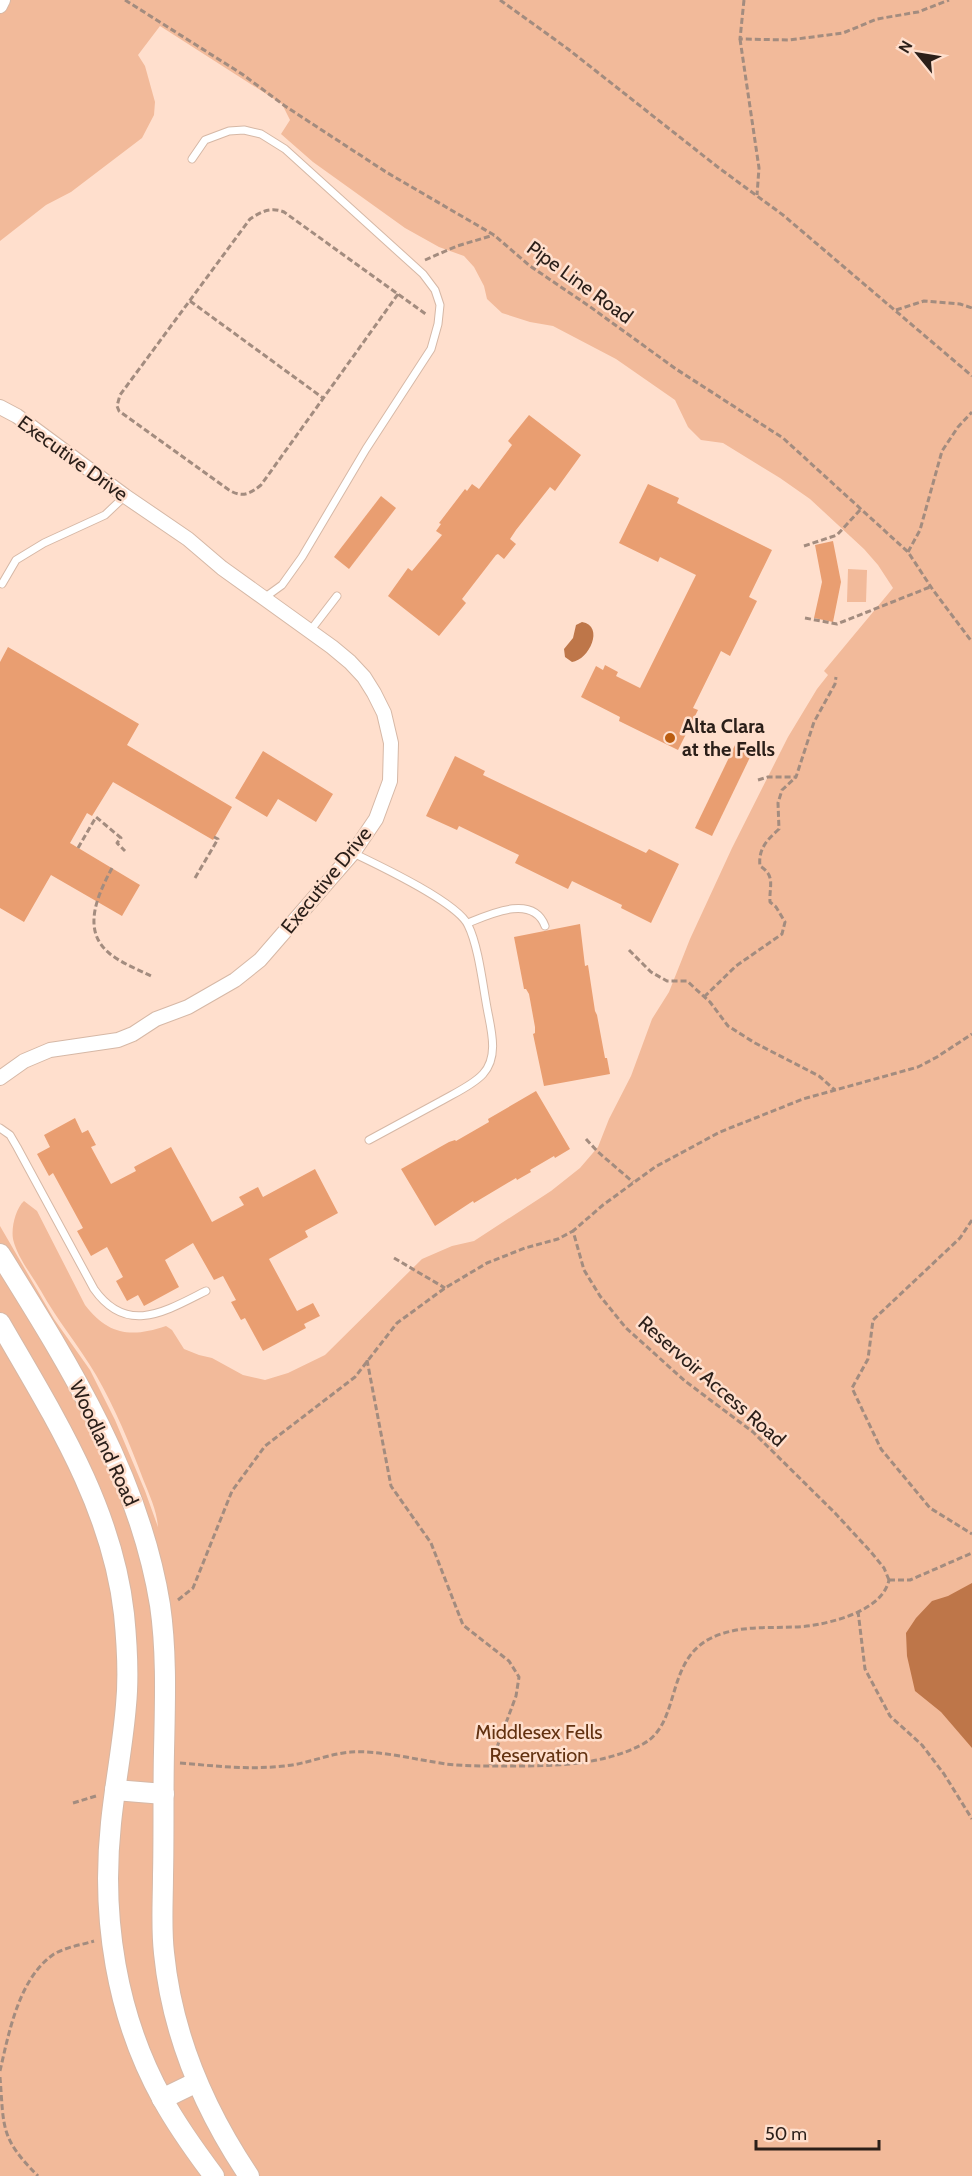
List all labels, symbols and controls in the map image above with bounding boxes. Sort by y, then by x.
north arrow [888,24,948,84]
text: N [894,37,916,56]
street label: Pipe Line Road [522,236,638,328]
street label: Executive Drive [13,410,133,506]
place label: Alta Clara at the Fells [682,714,775,761]
marker: Alta Clara at the Fells [663,731,677,745]
street label: Executive Drive [276,822,376,938]
street label: Reservoir Access Road [634,1311,790,1451]
street label: Woodland Road [64,1376,144,1510]
park label: Middlesex Fells Reservation [475,1720,603,1767]
scale bar [756,2113,879,2151]
text: 50 m [765,2123,807,2145]

